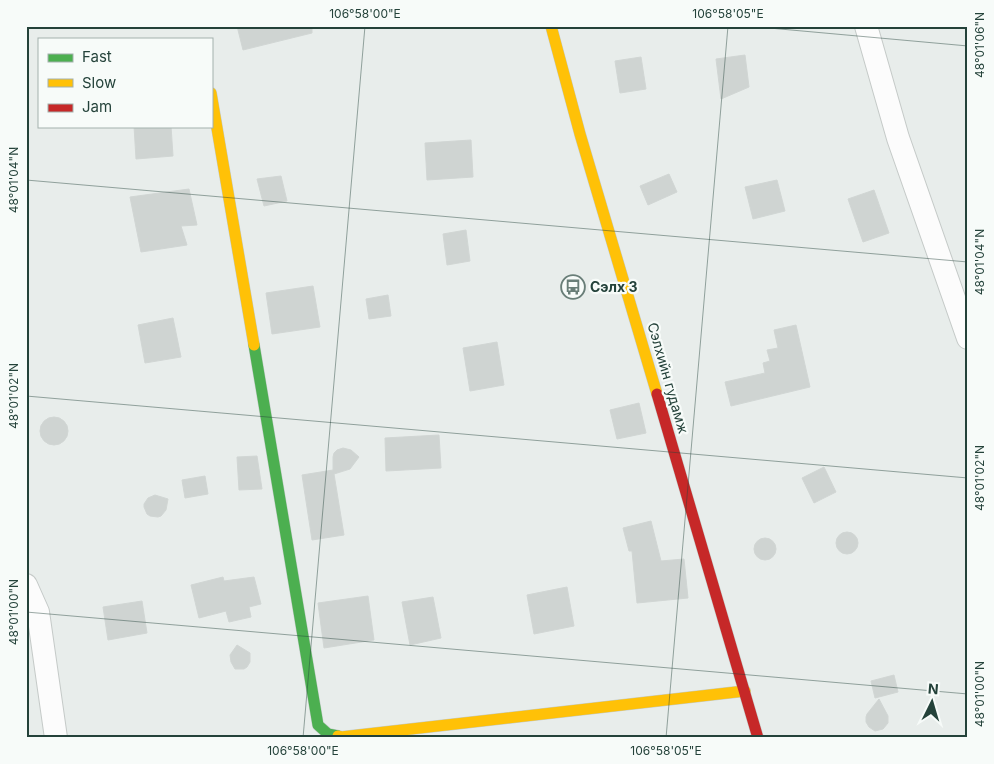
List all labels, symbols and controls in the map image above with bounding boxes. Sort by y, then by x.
text: 106°58'00"E [329,6,401,21]
text: 106°58'05"E [692,6,764,21]
text: 48°01'06"N [972,12,987,78]
legend [38,38,212,128]
text: Fast [82,47,112,66]
text: Slow [82,73,116,92]
text: Jam [82,97,112,116]
text: 48°01'04"N [6,147,21,213]
text: 48°01'04"N [972,229,987,295]
bus stop icon: Сэлх 3 [560,274,586,300]
place label: Сэлх 3 [590,278,638,295]
street label: Сэлхийн гудамж [644,320,692,435]
text: 48°01'02"N [6,363,21,429]
text: 48°01'02"N [972,445,987,511]
text: 48°01'00"N [6,579,21,645]
text: 48°01'00"N [972,661,987,727]
north arrow [906,676,956,726]
text: N [927,680,939,697]
text: 106°58'00"E [267,743,339,758]
text: 106°58'05"E [630,743,702,758]

